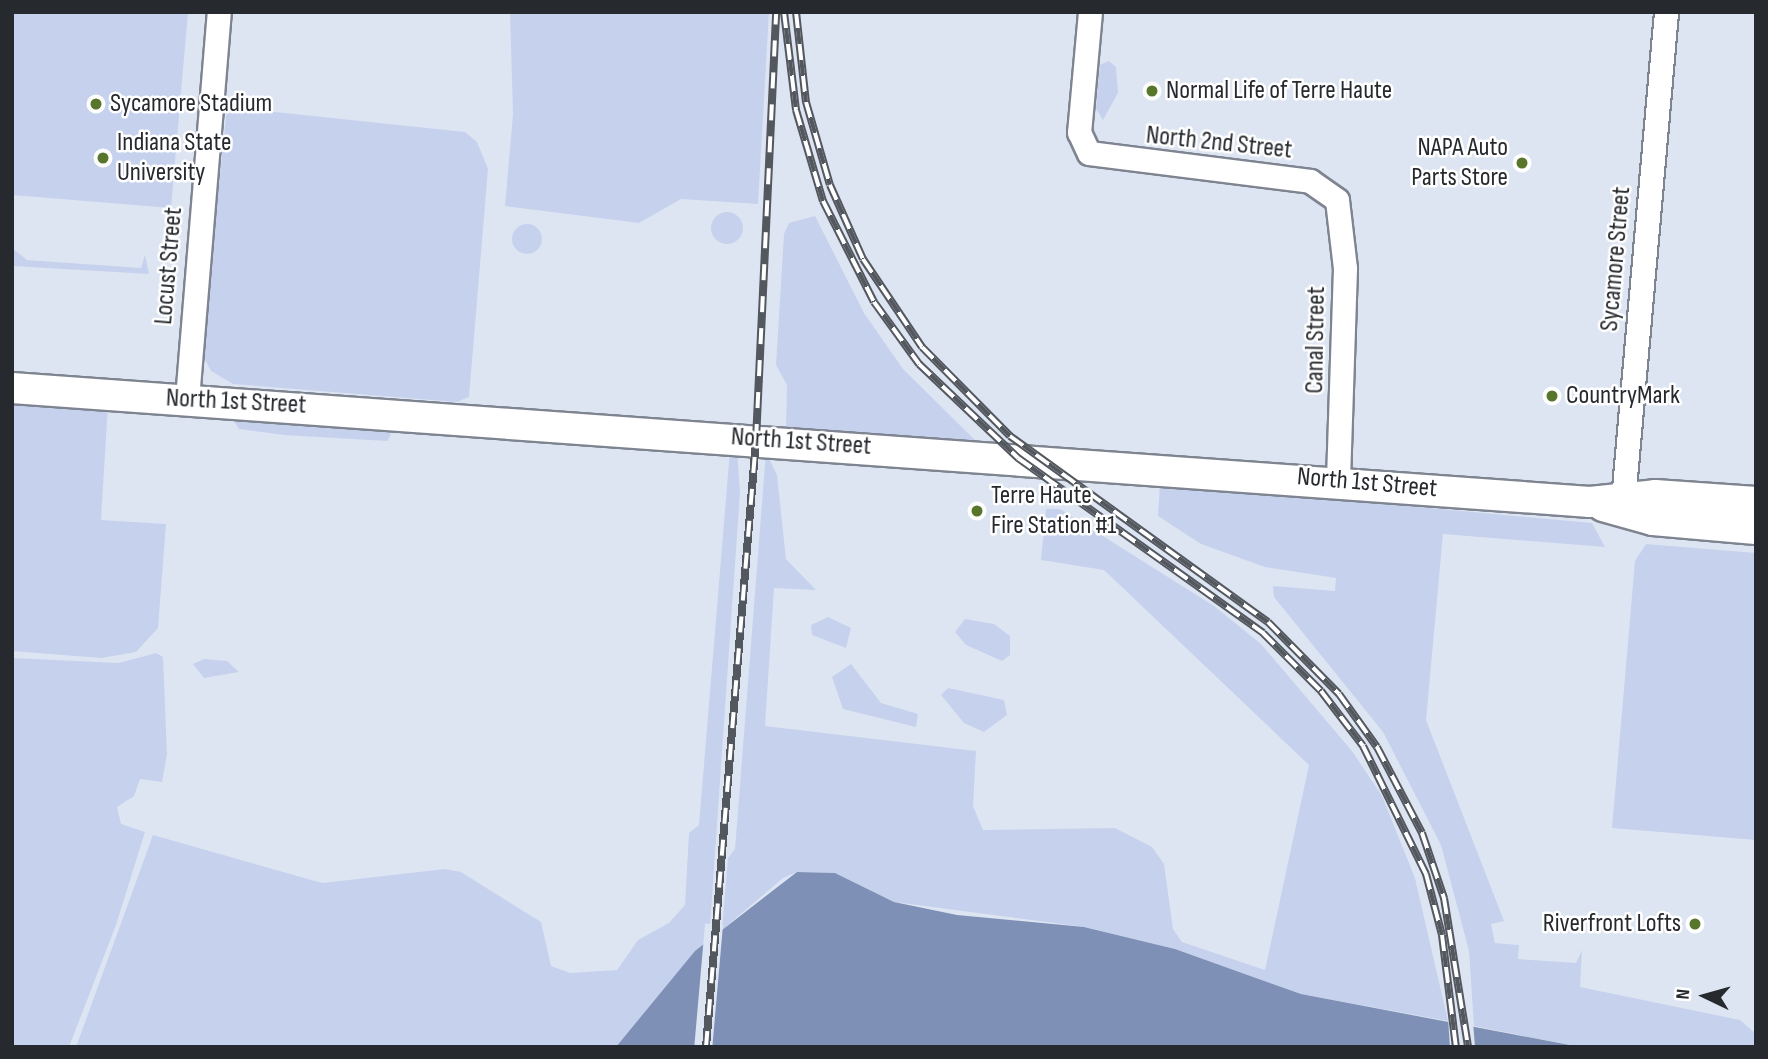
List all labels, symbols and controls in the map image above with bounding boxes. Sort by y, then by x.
place label: Normal Life of Terre Haute [1166,75,1392,107]
marker: Normal Life of Terre Haute [1144,83,1160,99]
place label: Sycamore Stadium [110,88,272,120]
marker: Sycamore Stadium [88,96,104,112]
street label: North 2nd Street [1144,120,1294,166]
place label: Indiana State University [117,127,231,188]
place label: NAPA Auto Parts Store [1411,132,1508,194]
marker: Indiana State University [95,150,111,166]
marker: NAPA Auto Parts Store [1514,155,1530,171]
street label: Sycamore Street [1594,185,1638,333]
street label: Locust Street [148,206,190,326]
street label: Canal Street [1299,286,1333,394]
place label: CountryMark [1566,380,1680,412]
street label: North 1st Street [165,383,307,421]
marker: CountryMark [1544,388,1560,404]
street label: North 1st Street [730,422,872,462]
street label: North 1st Street [1296,461,1438,505]
place label: Terre Haute Fire Station #1 [991,480,1116,542]
marker: Terre Haute Fire Station #1 [969,503,985,519]
place label: Riverfront Lofts [1543,908,1681,940]
marker: Riverfront Lofts [1687,916,1703,932]
north arrow [1670,961,1740,1031]
text: N [1672,988,1695,1000]

